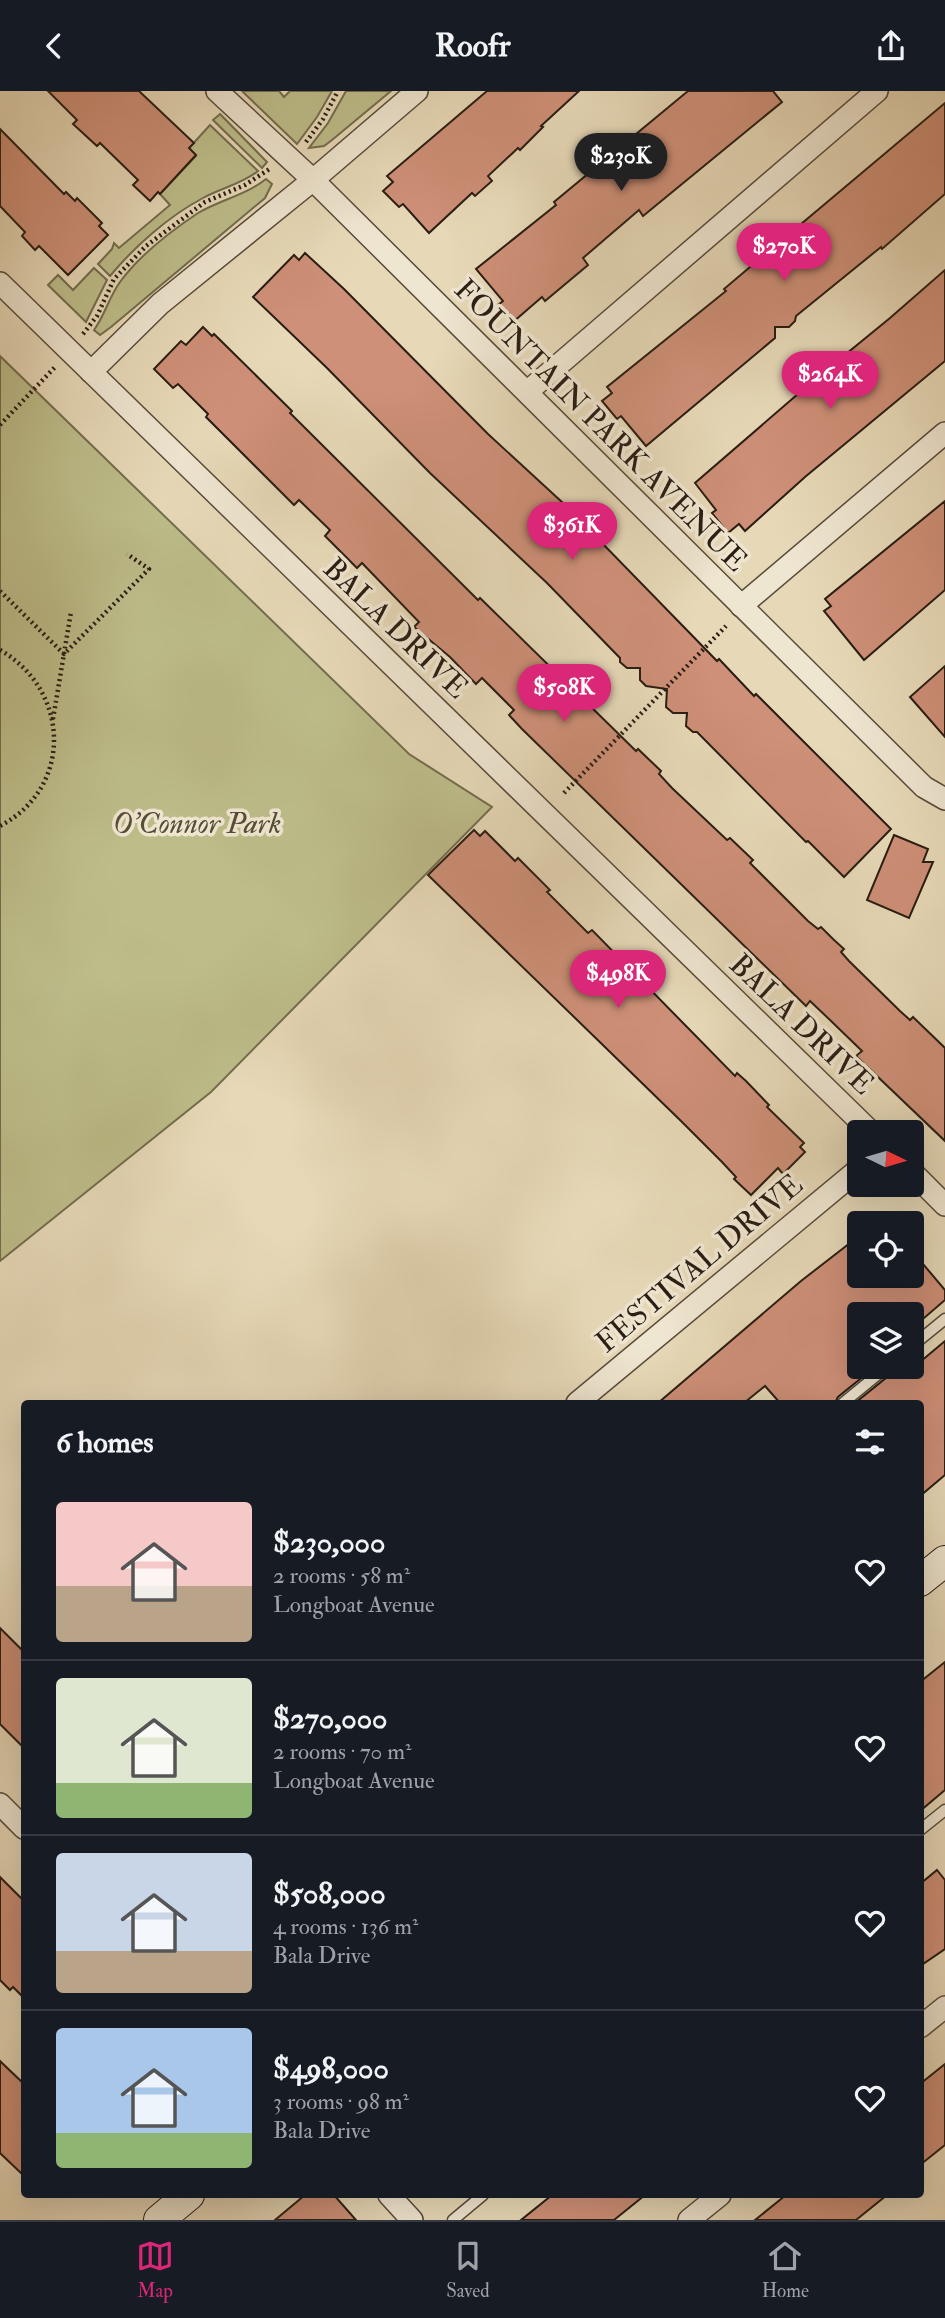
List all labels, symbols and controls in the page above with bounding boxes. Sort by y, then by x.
text: Roofr [435,26,510,66]
icon: back [35,27,73,65]
icon: share [872,27,910,65]
pin: $230K [572,133,670,193]
text: $230K [590,141,652,170]
pin: $270K [735,223,833,283]
text: $270K [753,231,815,260]
street label: FOUNTAIN PARK AVENUE [447,271,755,579]
pin: $264K [781,351,879,411]
text: $264K [798,359,862,388]
pin: $361K [523,503,621,562]
text: $361K [543,510,601,539]
street label: BALA DRIVE [316,550,476,707]
pin: $508K [515,665,613,724]
text: $508K [533,672,595,701]
park label: O'Connor Park [113,805,281,842]
street label: BALA DRIVE [722,946,882,1103]
pin: $498K [569,951,667,1010]
text: $498K [586,958,650,987]
north arrow [847,1120,924,1197]
map controls [847,1120,924,1379]
street label: FESTIVAL DRIVE [588,1166,810,1361]
button: locate [847,1211,924,1288]
button: layers [847,1302,924,1379]
icon: filters [851,1423,889,1461]
text: 6 homes [56,1424,154,1461]
text: $230,000 [273,1524,385,1561]
icon: home [112,1530,196,1614]
icon: heart [851,1553,889,1591]
text: 2 rooms · 58 m² [273,1561,410,1590]
text: Longboat Avenue [273,1590,435,1619]
text: $270,000 [273,1700,387,1737]
icon: home [112,1706,196,1790]
icon: heart [851,1729,889,1767]
text: 2 rooms · 70 m² [273,1737,412,1766]
text: Longboat Avenue [273,1766,435,1795]
text: $508,000 [273,1875,386,1912]
icon: home [112,1881,196,1965]
icon: heart [851,1904,889,1942]
text: 4 rooms · 136 m² [273,1912,419,1941]
text: Bala Drive [273,1941,370,1970]
text: $498,000 [273,2050,389,2087]
icon: home [112,2056,196,2140]
icon: heart [851,2079,889,2117]
text: 3 rooms · 98 m² [273,2087,409,2116]
text: Bala Drive [273,2116,370,2145]
tab: Map [136,2237,174,2303]
tab: Saved [446,2237,490,2303]
tab: Home [762,2237,809,2303]

